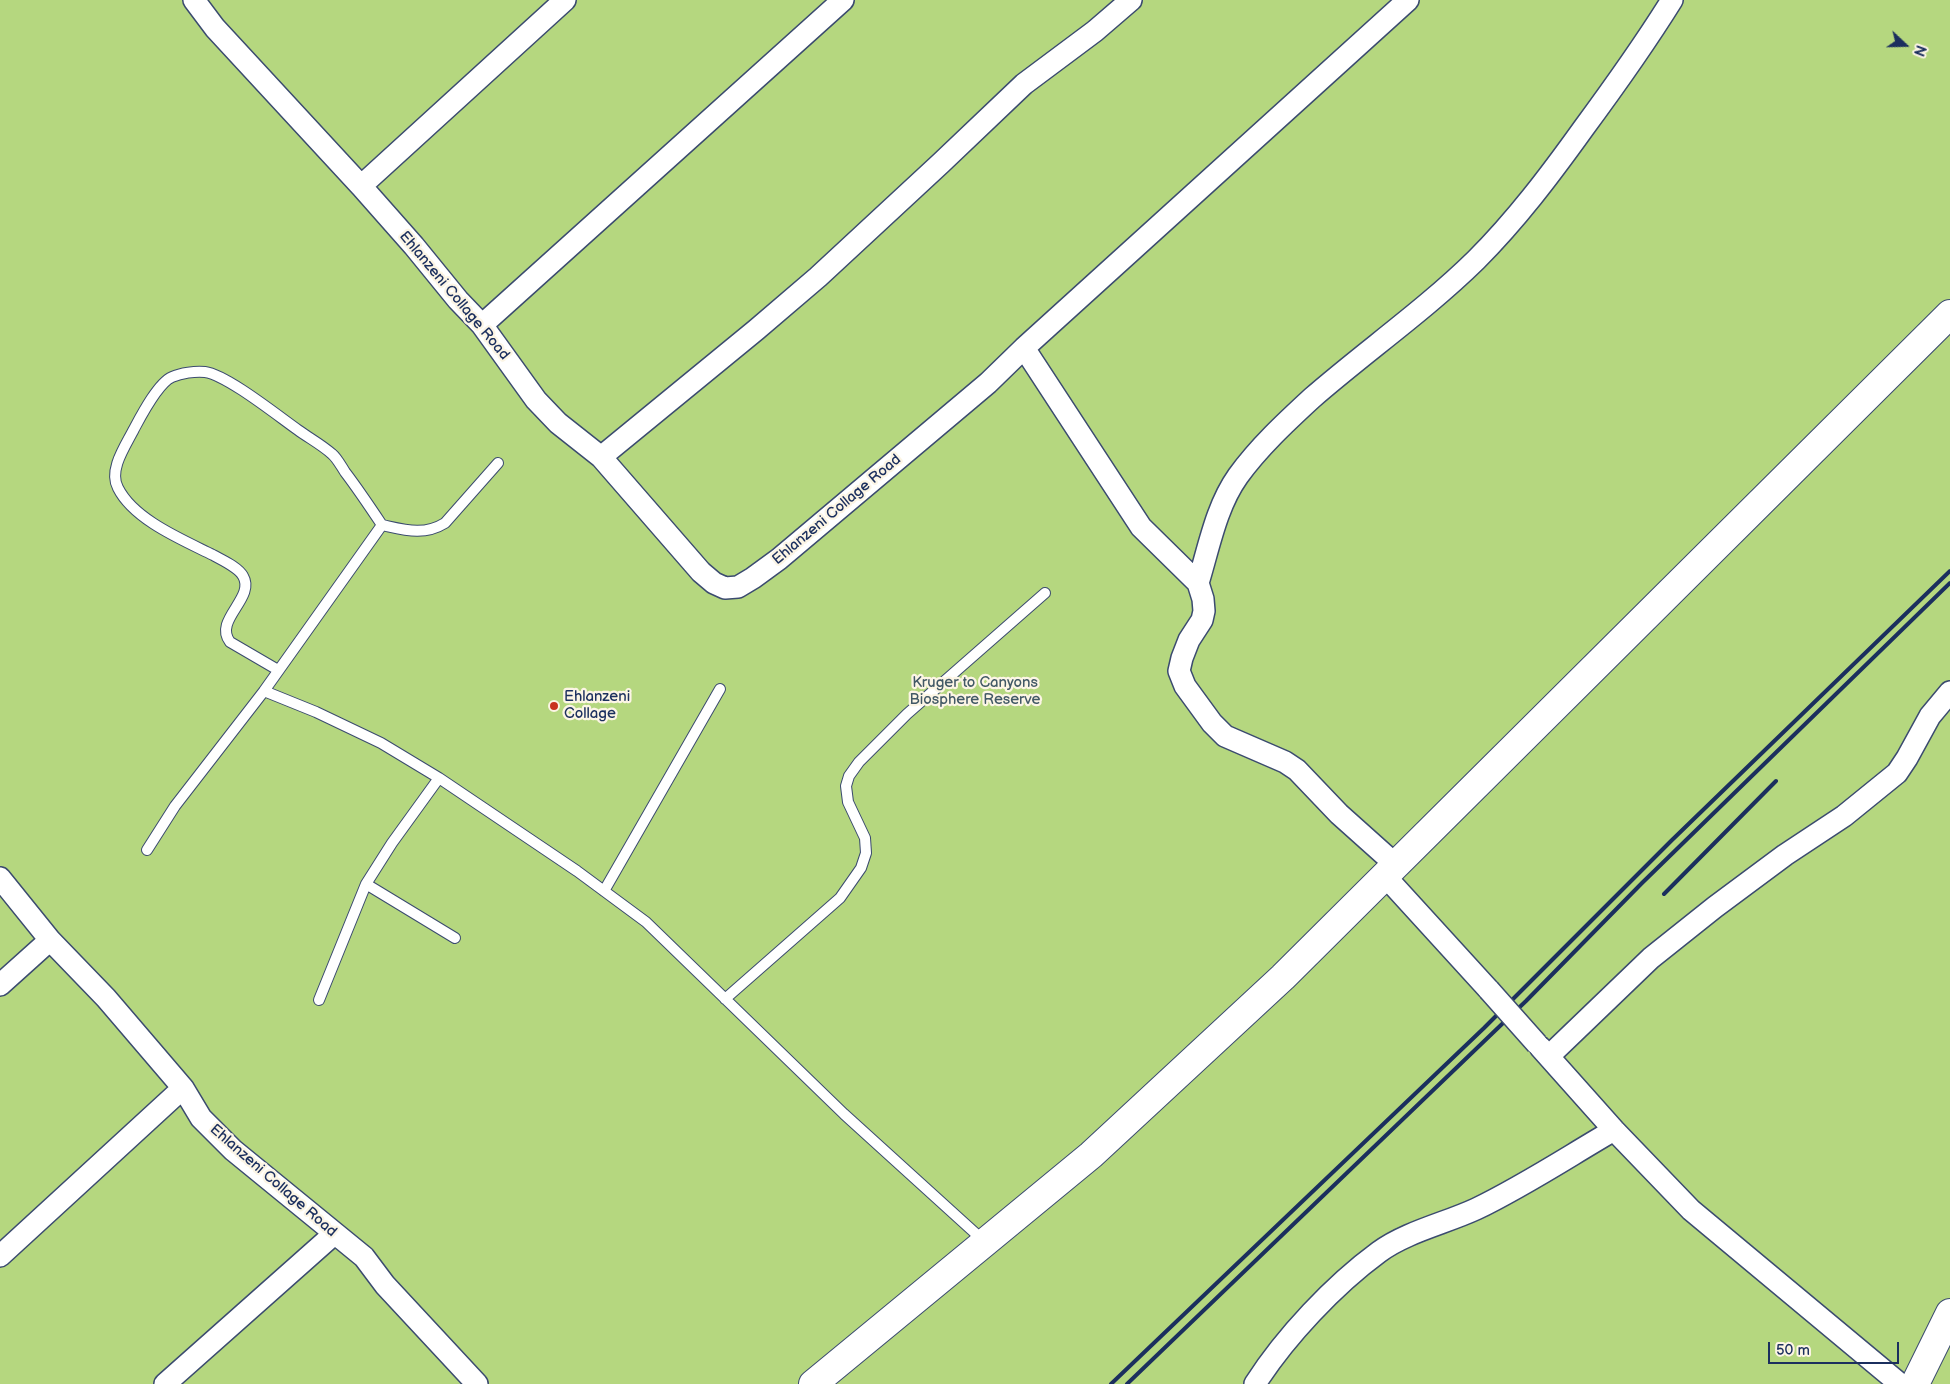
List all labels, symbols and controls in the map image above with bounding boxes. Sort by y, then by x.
north arrow [1880,20,1930,70]
text: N [1910,43,1929,59]
street label: Ehlanzeni Collage Road [395,228,513,364]
street label: Ehlanzeni Collage Road [769,451,905,569]
park label: Kruger to Canyons Biosphere Reserve [910,674,1040,709]
place label: Ehlanzeni Collage [564,688,630,723]
marker: Ehlanzeni Collage [548,700,560,712]
street label: Ehlanzeni Collage Road [206,1121,340,1241]
scale bar [1770,1332,1901,1364]
text: 50 m [1776,1341,1810,1360]

